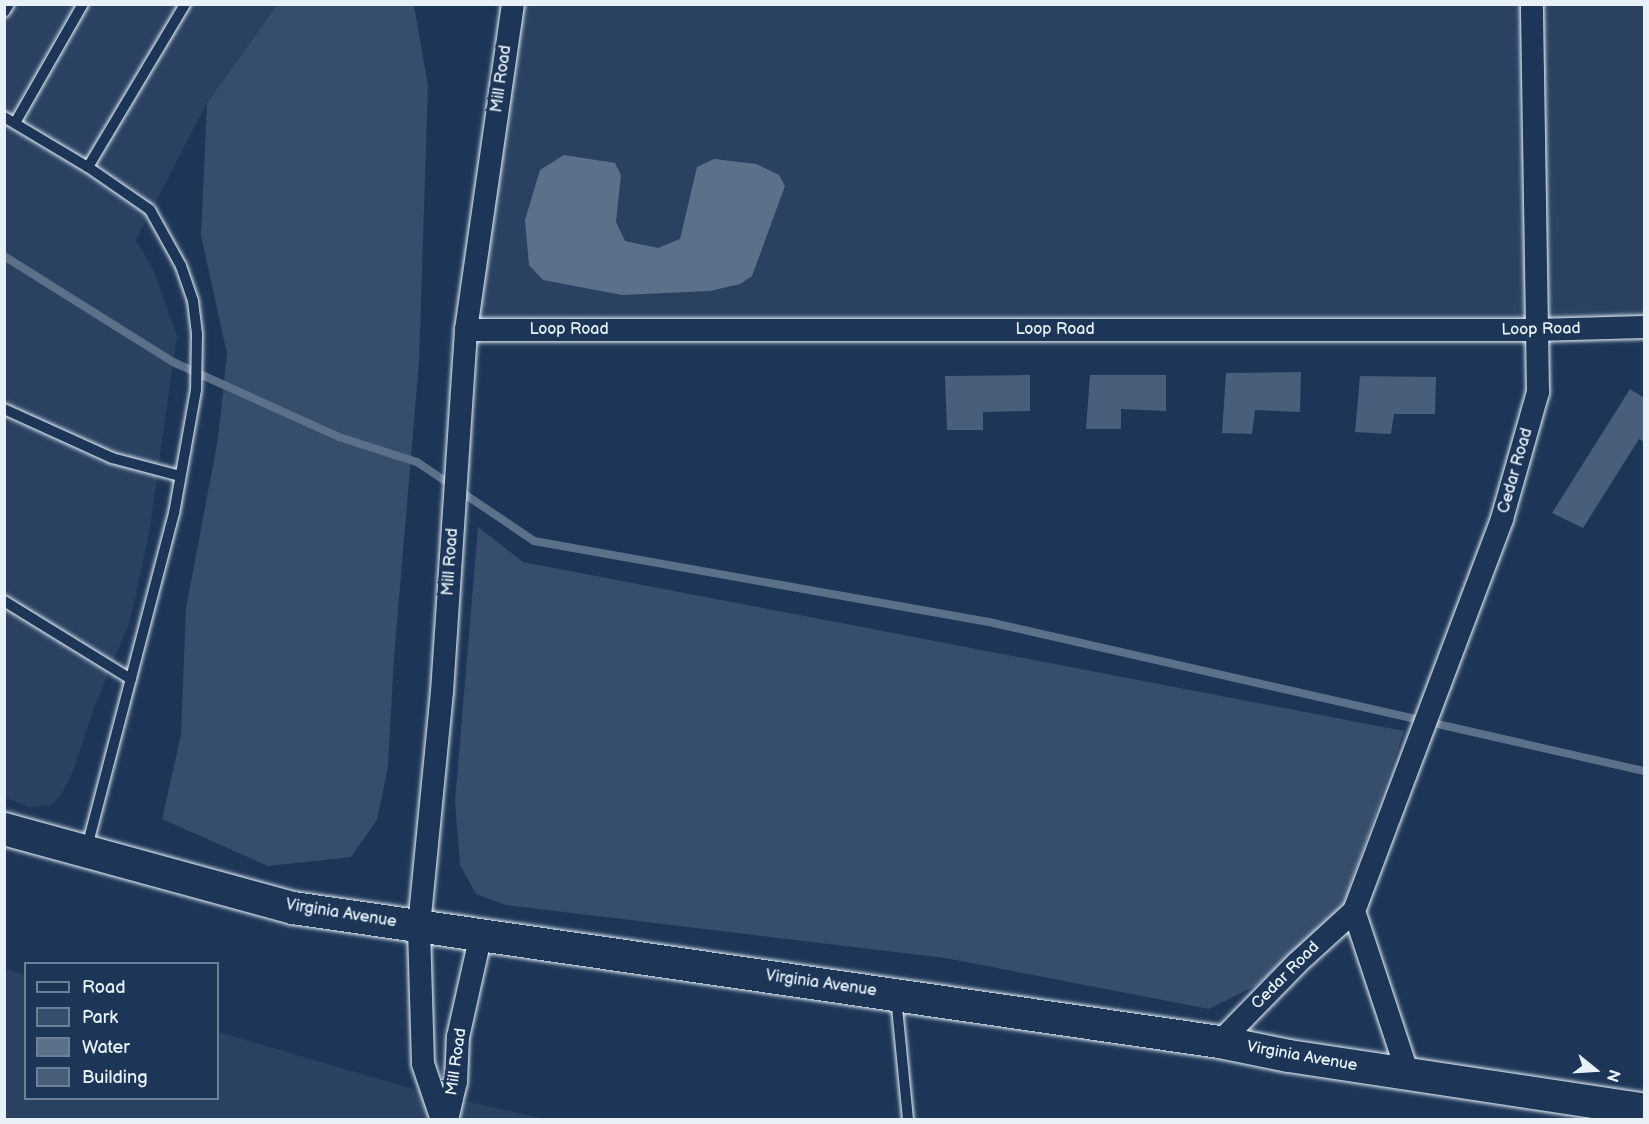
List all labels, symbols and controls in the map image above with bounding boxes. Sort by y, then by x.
street label: Mill Road [488,44,516,114]
street label: Loop Road [529,320,609,340]
street label: Loop Road [1015,320,1095,340]
street label: Loop Road [1501,320,1581,340]
street label: Cedar Road [1495,426,1537,516]
street label: Mill Road [439,528,463,596]
street label: Virginia Avenue [284,896,398,932]
street label: Cedar Road [1248,938,1324,1014]
legend [24,962,219,1100]
street label: Virginia Avenue [764,967,878,1001]
text: Road [82,977,126,998]
text: Park [82,1007,118,1028]
street label: Mill Road [443,1027,471,1097]
text: Water [82,1037,130,1058]
street label: Virginia Avenue [1245,1038,1359,1076]
north arrow [1565,1040,1625,1100]
text: Building [82,1067,148,1088]
text: N [1602,1067,1623,1084]

